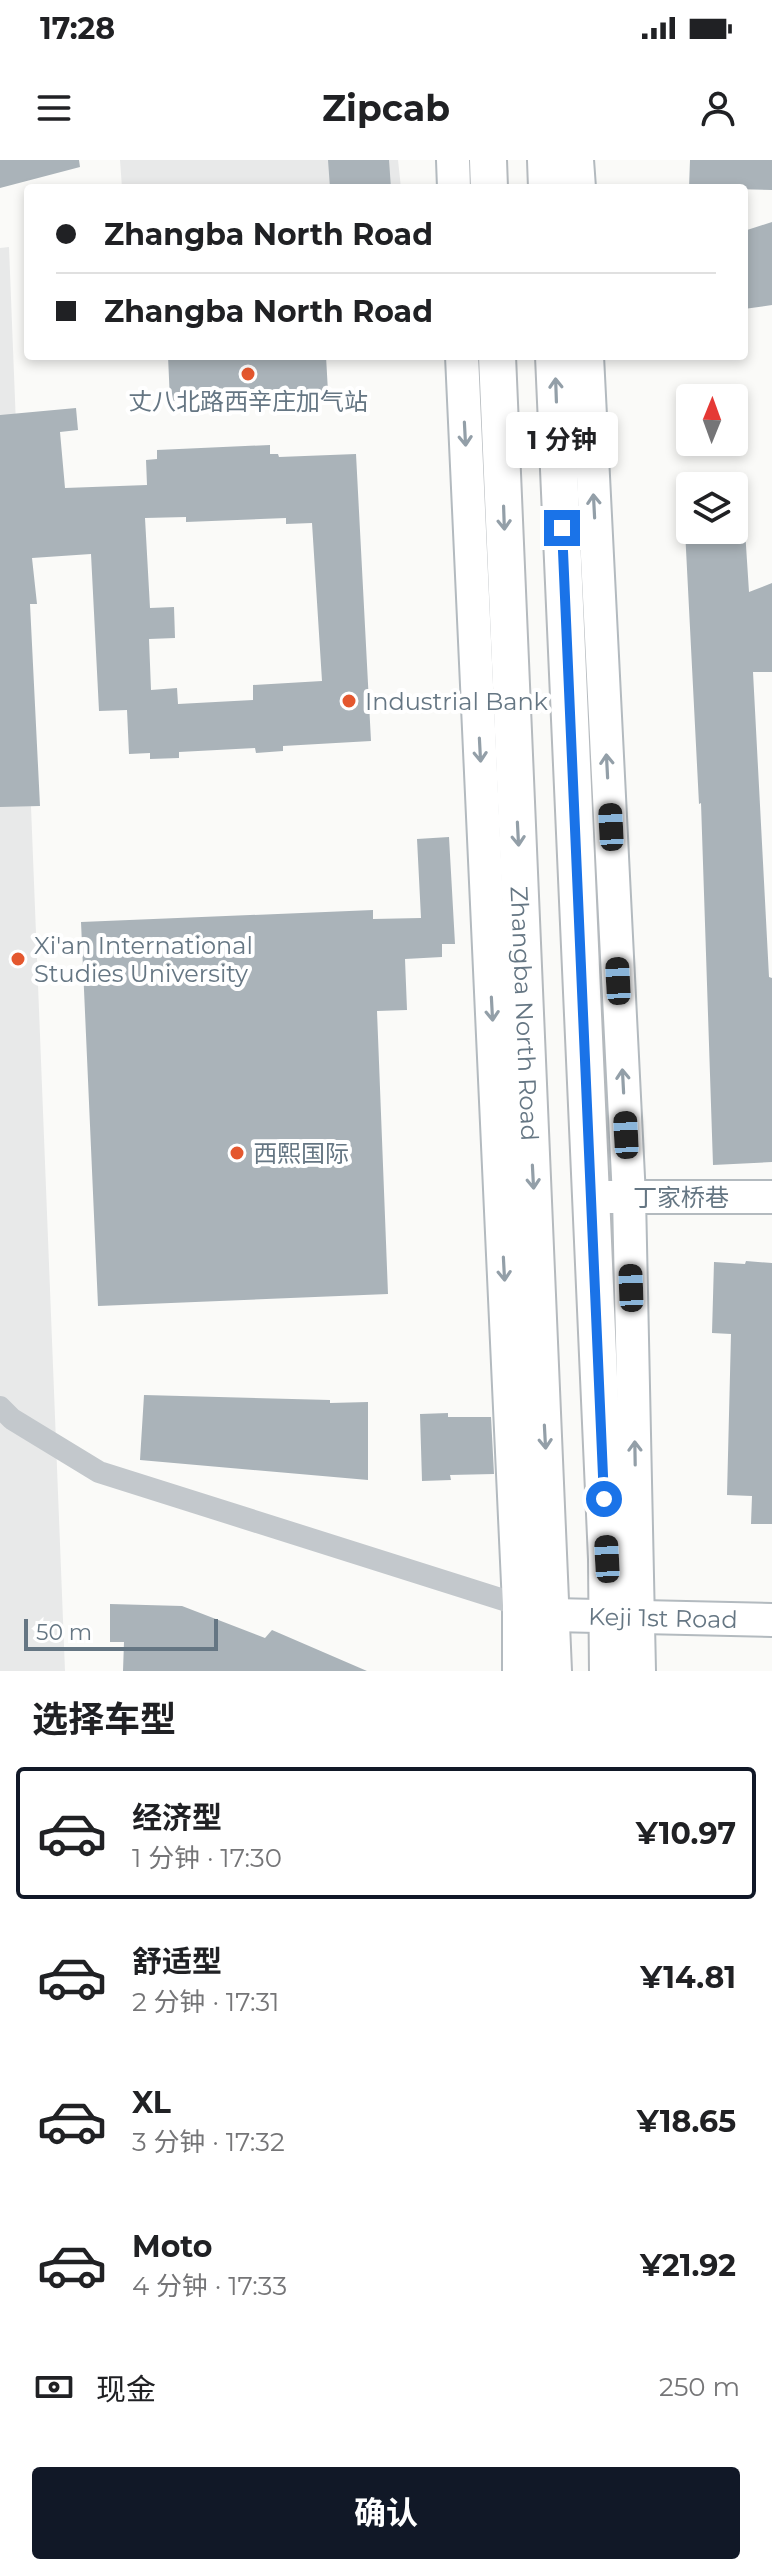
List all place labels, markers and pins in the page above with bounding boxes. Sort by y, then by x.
marker: 丈八北路西辛庄加气站 [239,365,257,383]
place label: 丈八北路西辛庄加气站 [128,387,368,416]
place label: Industrial Bank [365,687,549,716]
marker: Industrial Bank [340,692,358,710]
place label: Xi'an International Studies University [34,931,253,988]
marker: Xi'an International Studies University [9,950,27,968]
place label: 西熙国际 [253,1139,349,1168]
marker: 西熙国际 [228,1144,246,1162]

